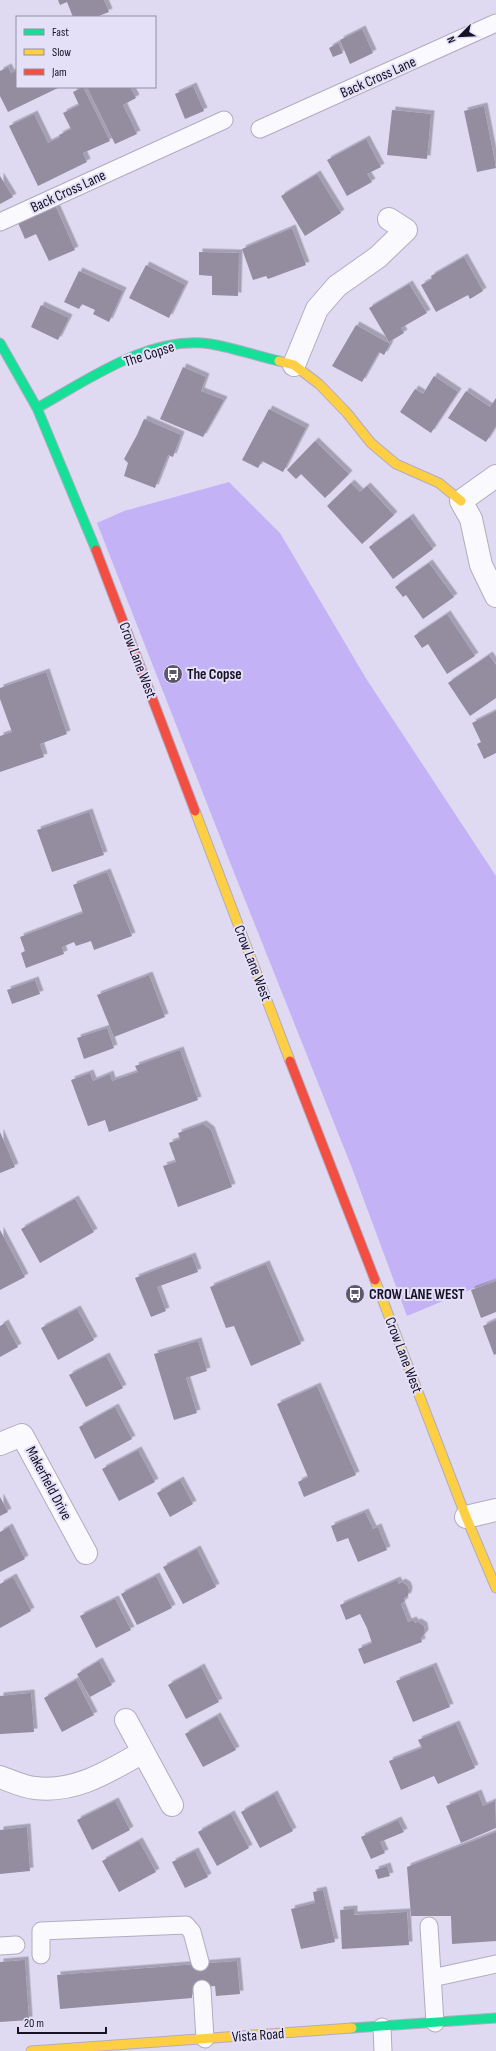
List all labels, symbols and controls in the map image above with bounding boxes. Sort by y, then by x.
legend [16,16,156,88]
north arrow [440,16,480,56]
text: Fast [52,25,69,40]
text: N [444,34,458,45]
text: Slow [52,45,71,60]
street label: Back Cross Lane [337,52,419,103]
text: Jam [51,65,67,80]
street label: Back Cross Lane [28,166,109,217]
street label: The Copse [122,337,177,372]
street label: Crow Lane West [114,619,161,701]
bus stop icon: The Copse [162,663,184,685]
place label: The Copse [187,665,242,684]
street label: Crow Lane West [229,922,276,1004]
bus stop icon: CROW LANE WEST [344,1283,366,1305]
place label: CROW LANE WEST [369,1285,465,1304]
street label: Crow Lane West [380,1314,427,1396]
street label: Makerfield Drive [21,1443,76,1523]
scale bar [18,2009,106,2035]
text: 20 m [24,2016,44,2031]
street label: Vista Road [231,2024,285,2047]

